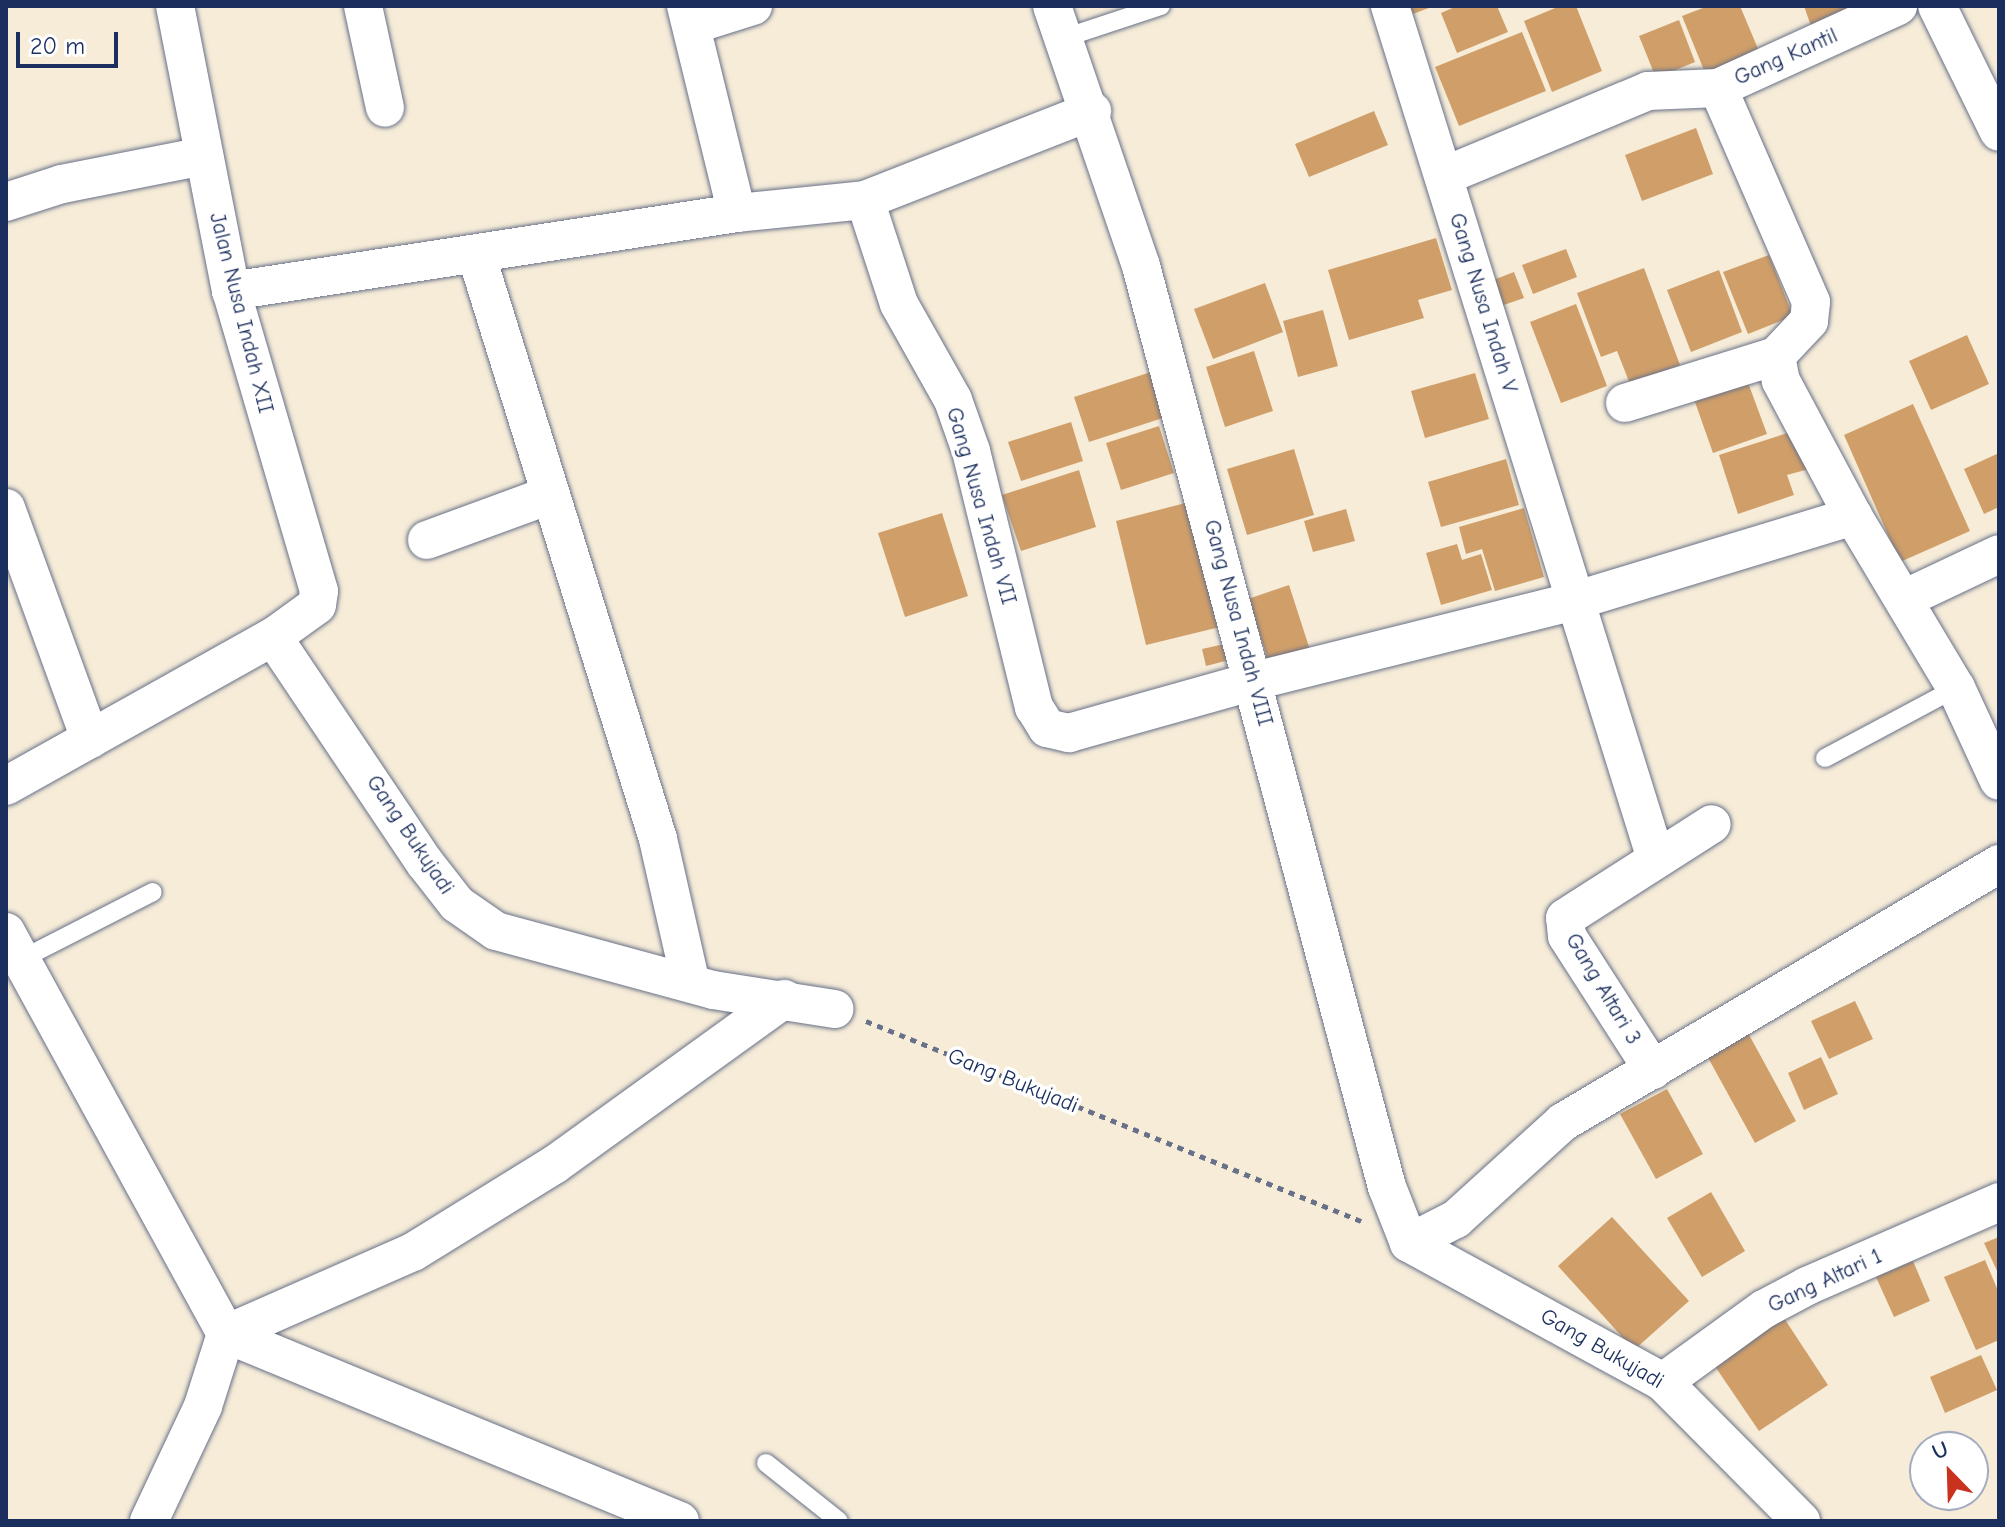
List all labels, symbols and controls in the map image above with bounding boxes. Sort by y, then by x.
scale bar [20,16,122,66]
street label: Gang Kantil [1730,23,1842,91]
text: 20 m [30,32,85,60]
street label: Jalan Nusa Indah XII [203,210,279,416]
street label: Gang Nusa Indah V [1443,210,1523,396]
street label: Gang Nusa Indah VII [940,404,1022,608]
street label: Gang Nusa Indah VIII [1198,517,1278,729]
street label: Gang Bukujadi [360,770,460,900]
street label: Gang Altari 3 [1559,929,1647,1049]
street label: Gang Bukujadi [944,1043,1082,1119]
street label: Gang Altari 1 [1764,1243,1886,1319]
street label: Gang Bukujadi [1536,1303,1668,1395]
north arrow [1909,1431,1989,1511]
text: U [1929,1436,1952,1466]

